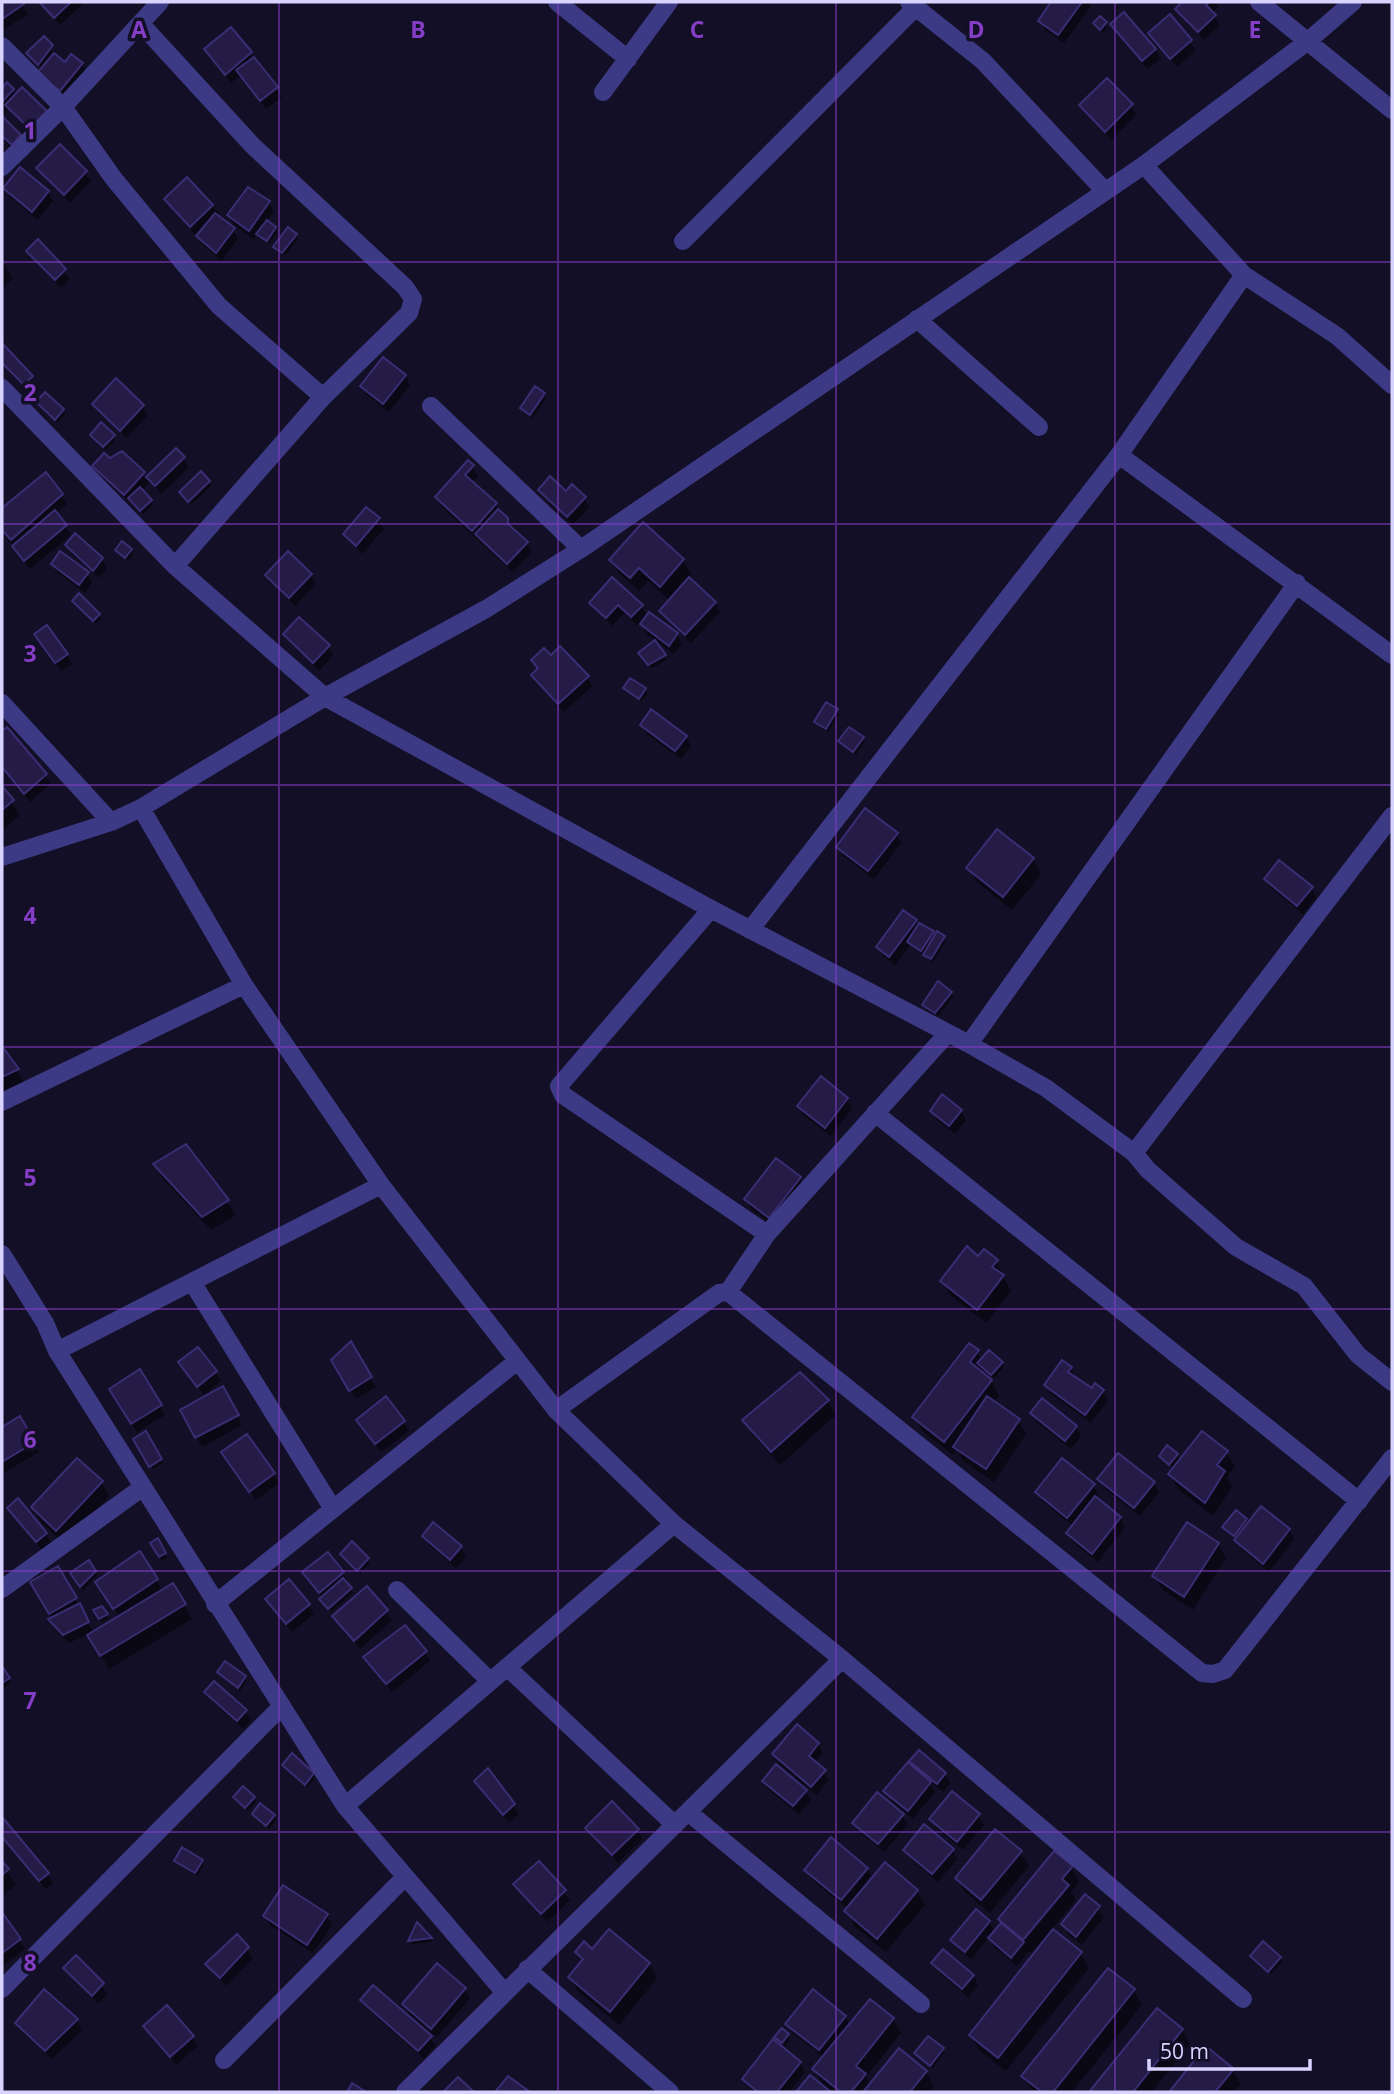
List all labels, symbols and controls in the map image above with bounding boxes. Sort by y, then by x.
text: A [131,13,147,45]
text: B [410,13,426,45]
text: C [690,13,704,45]
text: D [967,13,985,45]
text: E [1249,13,1261,45]
text: 1 [23,114,37,146]
text: 2 [23,376,37,408]
text: 3 [23,637,37,669]
text: 4 [23,899,37,931]
text: 5 [23,1161,37,1193]
text: 6 [23,1423,37,1455]
text: 7 [23,1684,37,1716]
text: 8 [23,1946,37,1978]
scale bar [1149,2028,1310,2072]
text: 50 m [1160,2037,1209,2065]

